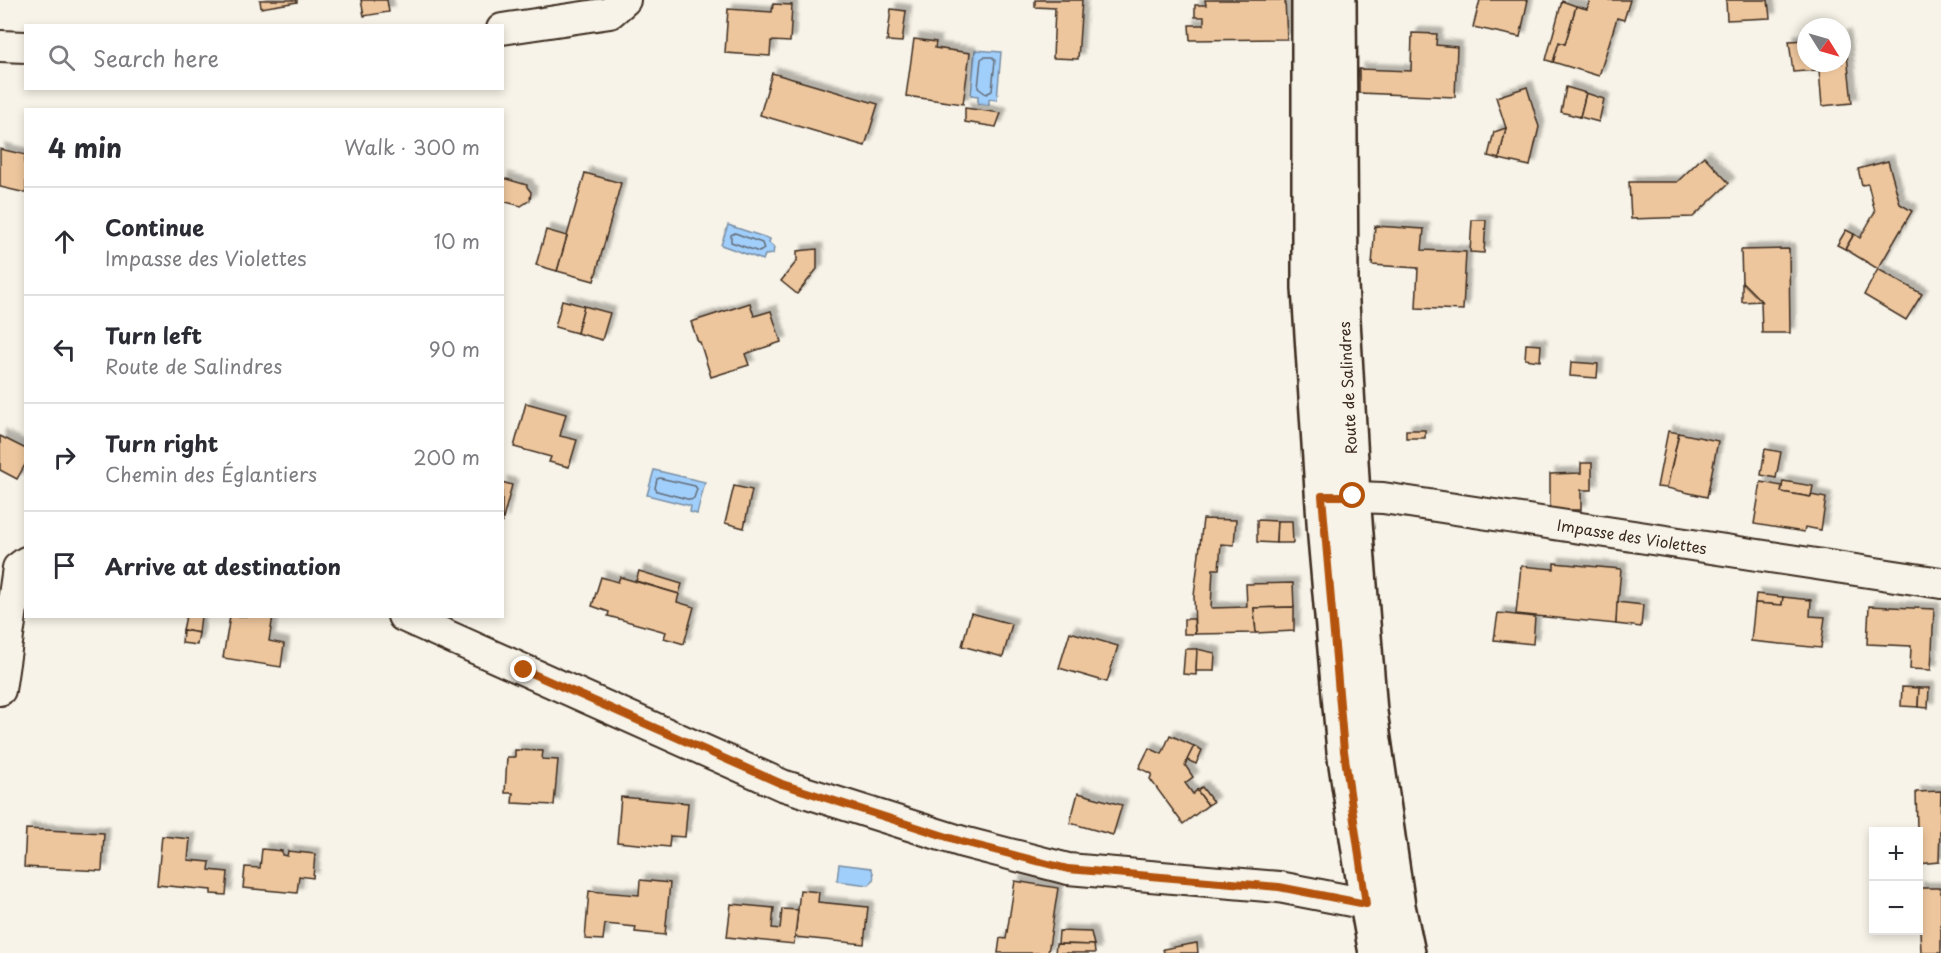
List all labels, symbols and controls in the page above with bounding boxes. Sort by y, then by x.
north arrow [1797,18,1851,72]
search box [24,24,504,90]
icon: search [45,41,78,74]
text: Search here [93,41,219,74]
text: 4 min [48,128,122,167]
text: Walk · 300 m [344,132,480,162]
text: Continue [105,210,204,243]
icon: ahead [48,225,81,258]
text: 10 m [433,226,480,256]
text: Impasse des Violettes [105,243,307,273]
text: Turn left [105,318,202,351]
street label: Route de Salindres [1332,321,1362,455]
icon: left [48,333,81,366]
text: 90 m [429,334,480,364]
text: Route de Salindres [105,351,282,381]
text: Turn right [105,426,218,459]
icon: right [48,441,81,474]
text: 200 m [413,442,480,472]
text: Chemin des Églantiers [105,459,317,489]
route start [1339,482,1365,508]
street label: Impasse des Violettes [1556,513,1709,559]
icon: arrive [48,549,81,582]
text: Arrive at destination [105,549,341,582]
route end [510,656,536,682]
map controls [1869,827,1923,935]
button: + [1869,827,1923,881]
button: − [1869,881,1923,935]

